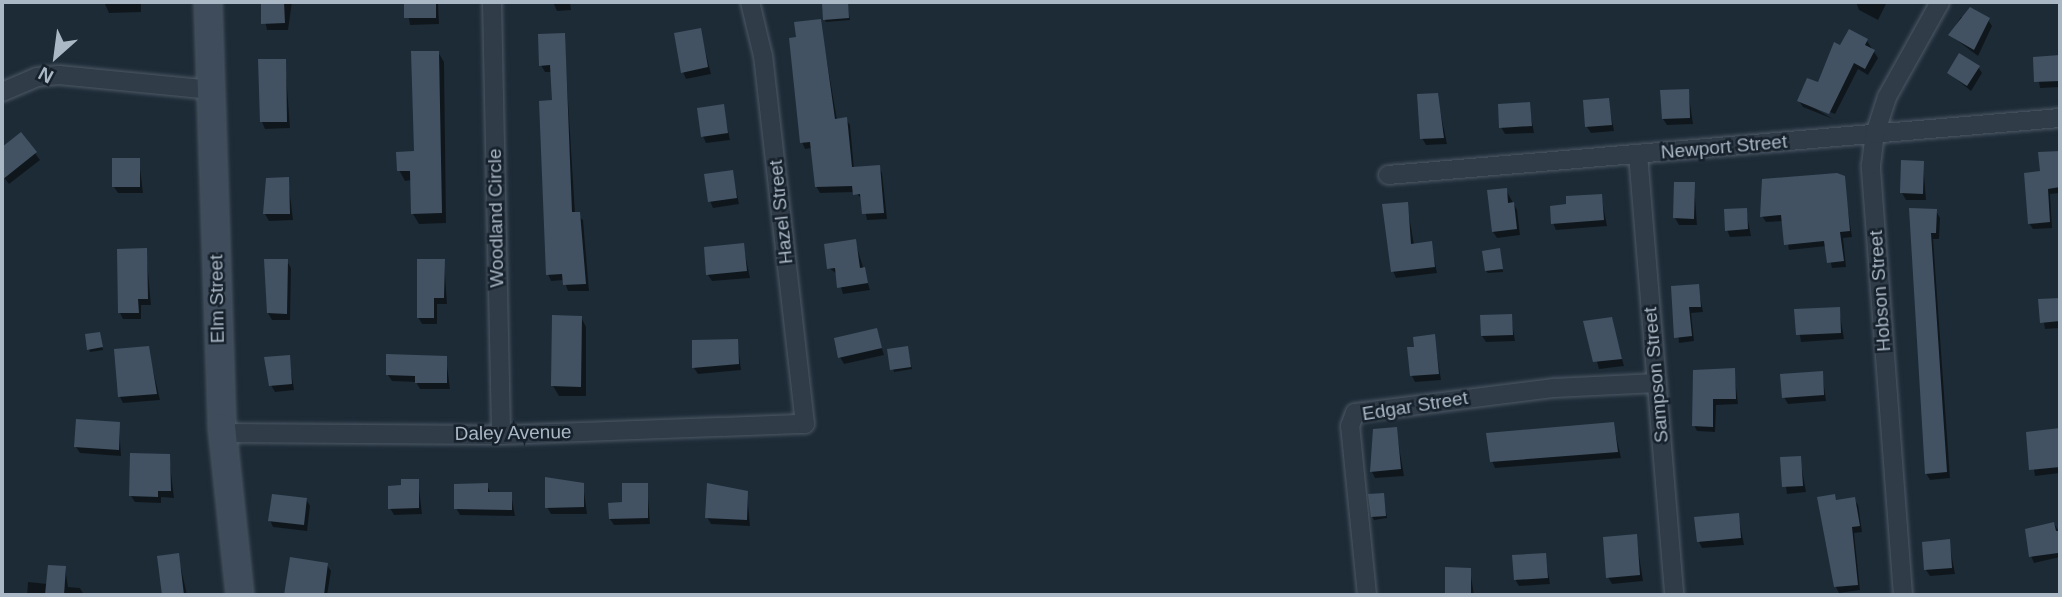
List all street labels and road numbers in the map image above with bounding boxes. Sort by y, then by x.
street label: Newport Street [1660,130,1788,164]
street label: Woodland Circle [483,148,509,288]
street label: Hazel Street [764,159,798,265]
street label: Hobson Street [1864,230,1896,352]
street label: Elm Street [205,254,229,344]
street label: Sampson Street [1639,306,1673,444]
street label: Edgar Street [1361,386,1469,426]
street label: Daley Avenue [454,421,572,445]

